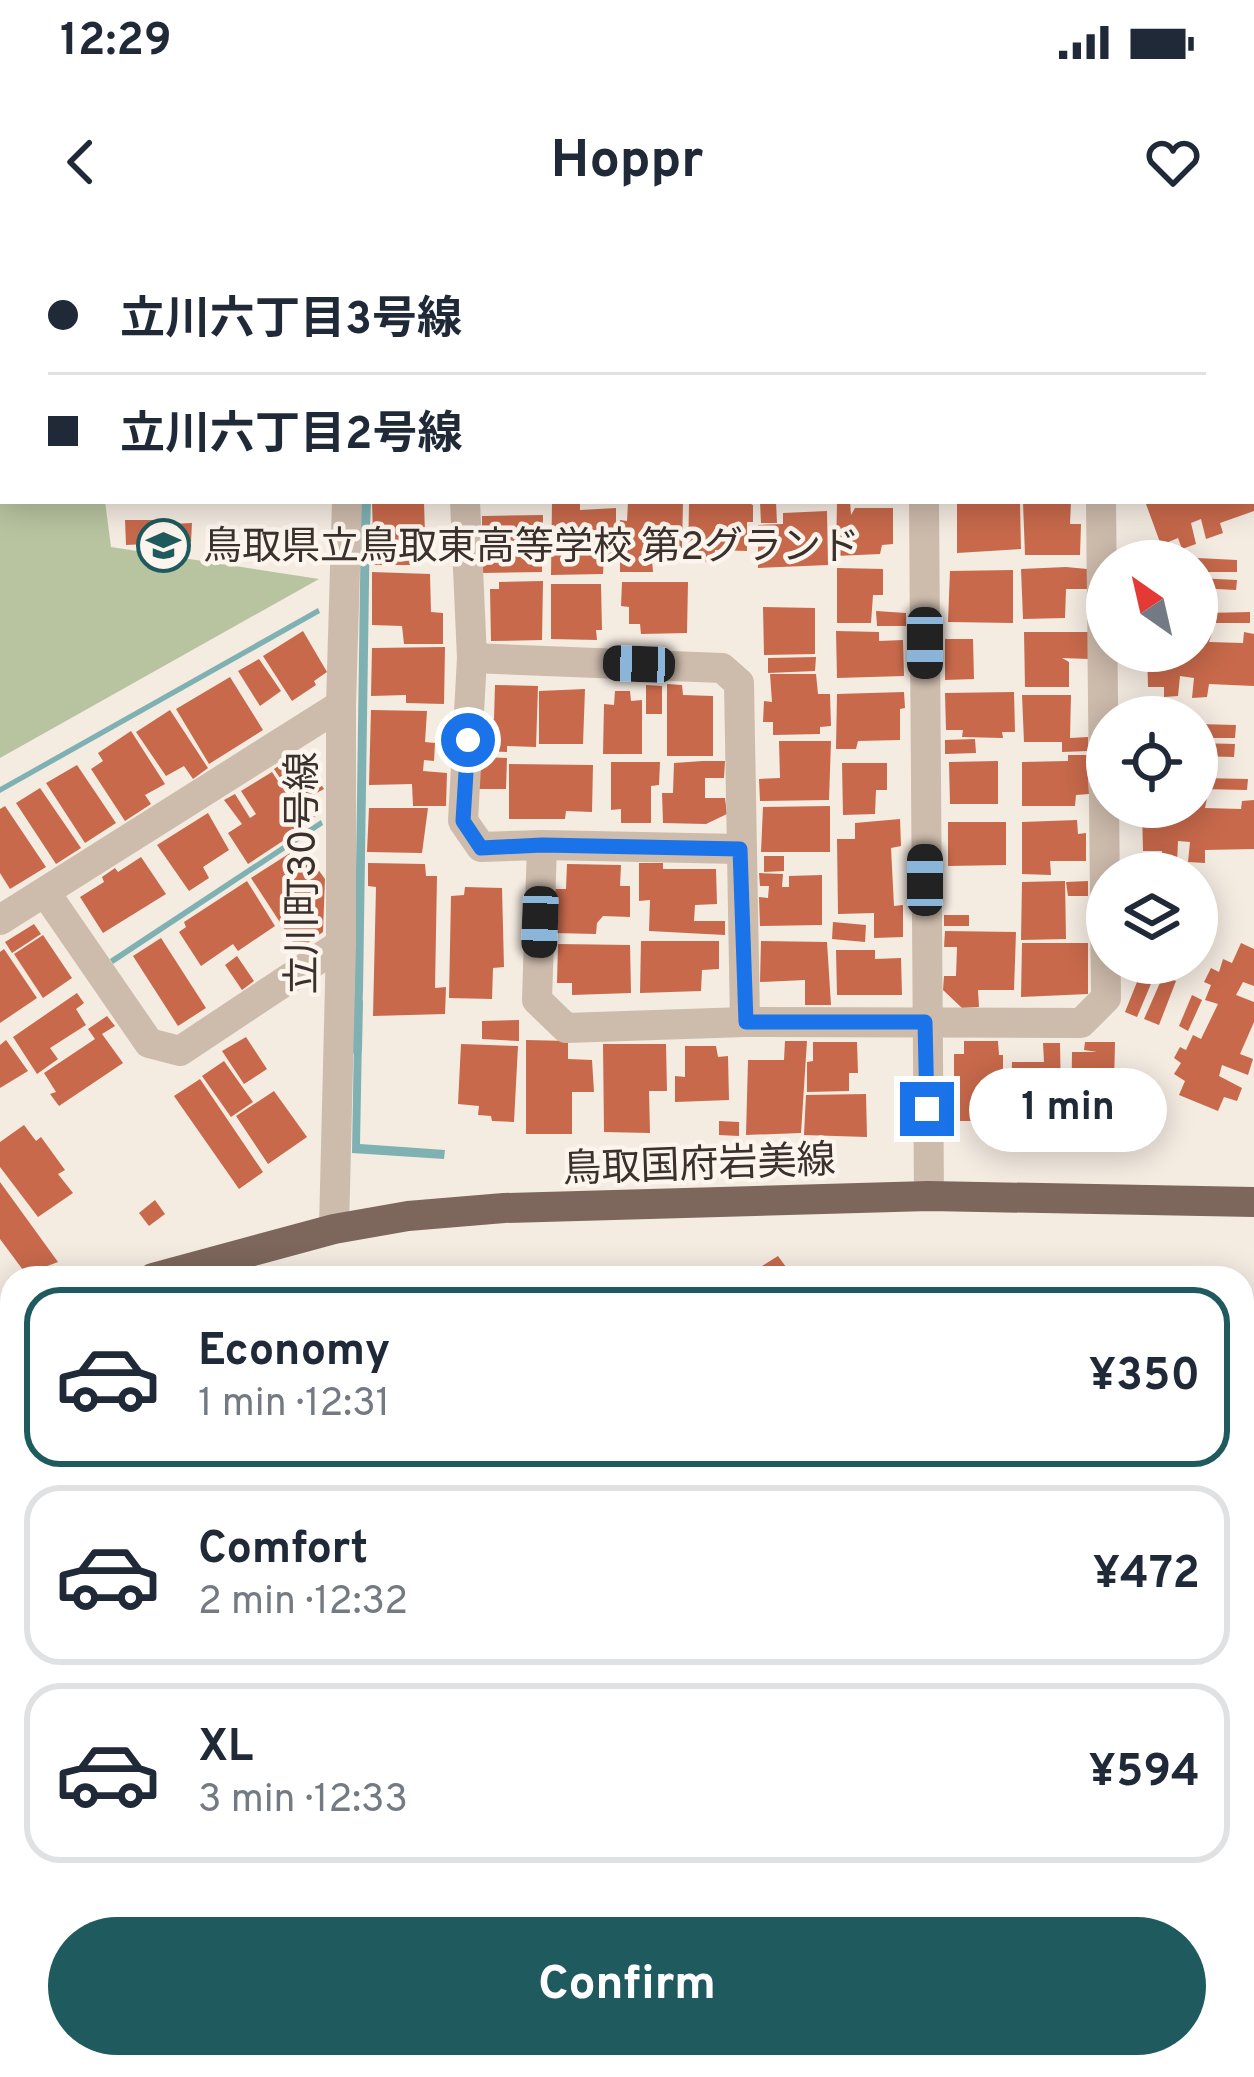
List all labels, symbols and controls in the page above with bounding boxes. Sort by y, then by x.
text: 12:29 [60,14,172,71]
text: Hoppr [551,128,703,197]
icon: back [48,129,114,195]
icon: heart [1140,129,1206,195]
text: 立川六丁目3号線 [120,293,462,350]
text: 立川六丁目2号線 [120,408,463,465]
school or university icon: 鳥取県立鳥取東高等学校 第2グランド [136,517,192,573]
place label: 鳥取県立鳥取東高等学校 第2グランド [203,525,860,574]
north arrow [1086,540,1218,672]
map controls [1086,540,1218,984]
car [907,607,943,679]
car [602,645,676,683]
button: locate [1086,696,1218,828]
route start [441,713,495,767]
street label: 立川町30号線 [281,751,330,995]
car [907,844,943,916]
button: layers [1086,852,1218,984]
car [521,885,559,959]
callout: 1 min [969,1067,1167,1151]
route end [900,1082,954,1136]
text: 1 min [1021,1085,1115,1134]
street label: 鳥取国府岩美線 [562,1138,836,1197]
icon: car [54,1323,162,1431]
text: Economy [198,1324,390,1381]
text: ¥350 [1089,1349,1200,1406]
text: 1 min · 12:31 [198,1381,390,1430]
icon: car [54,1521,162,1629]
text: Comfort [198,1522,368,1579]
text: ¥472 [1093,1547,1200,1604]
text: 2 min · 12:32 [198,1579,408,1628]
icon: car [54,1719,162,1827]
text: XL [198,1720,253,1777]
text: ¥594 [1089,1745,1200,1802]
text: 3 min · 12:33 [198,1777,408,1826]
button: Confirm [48,1917,1206,2055]

